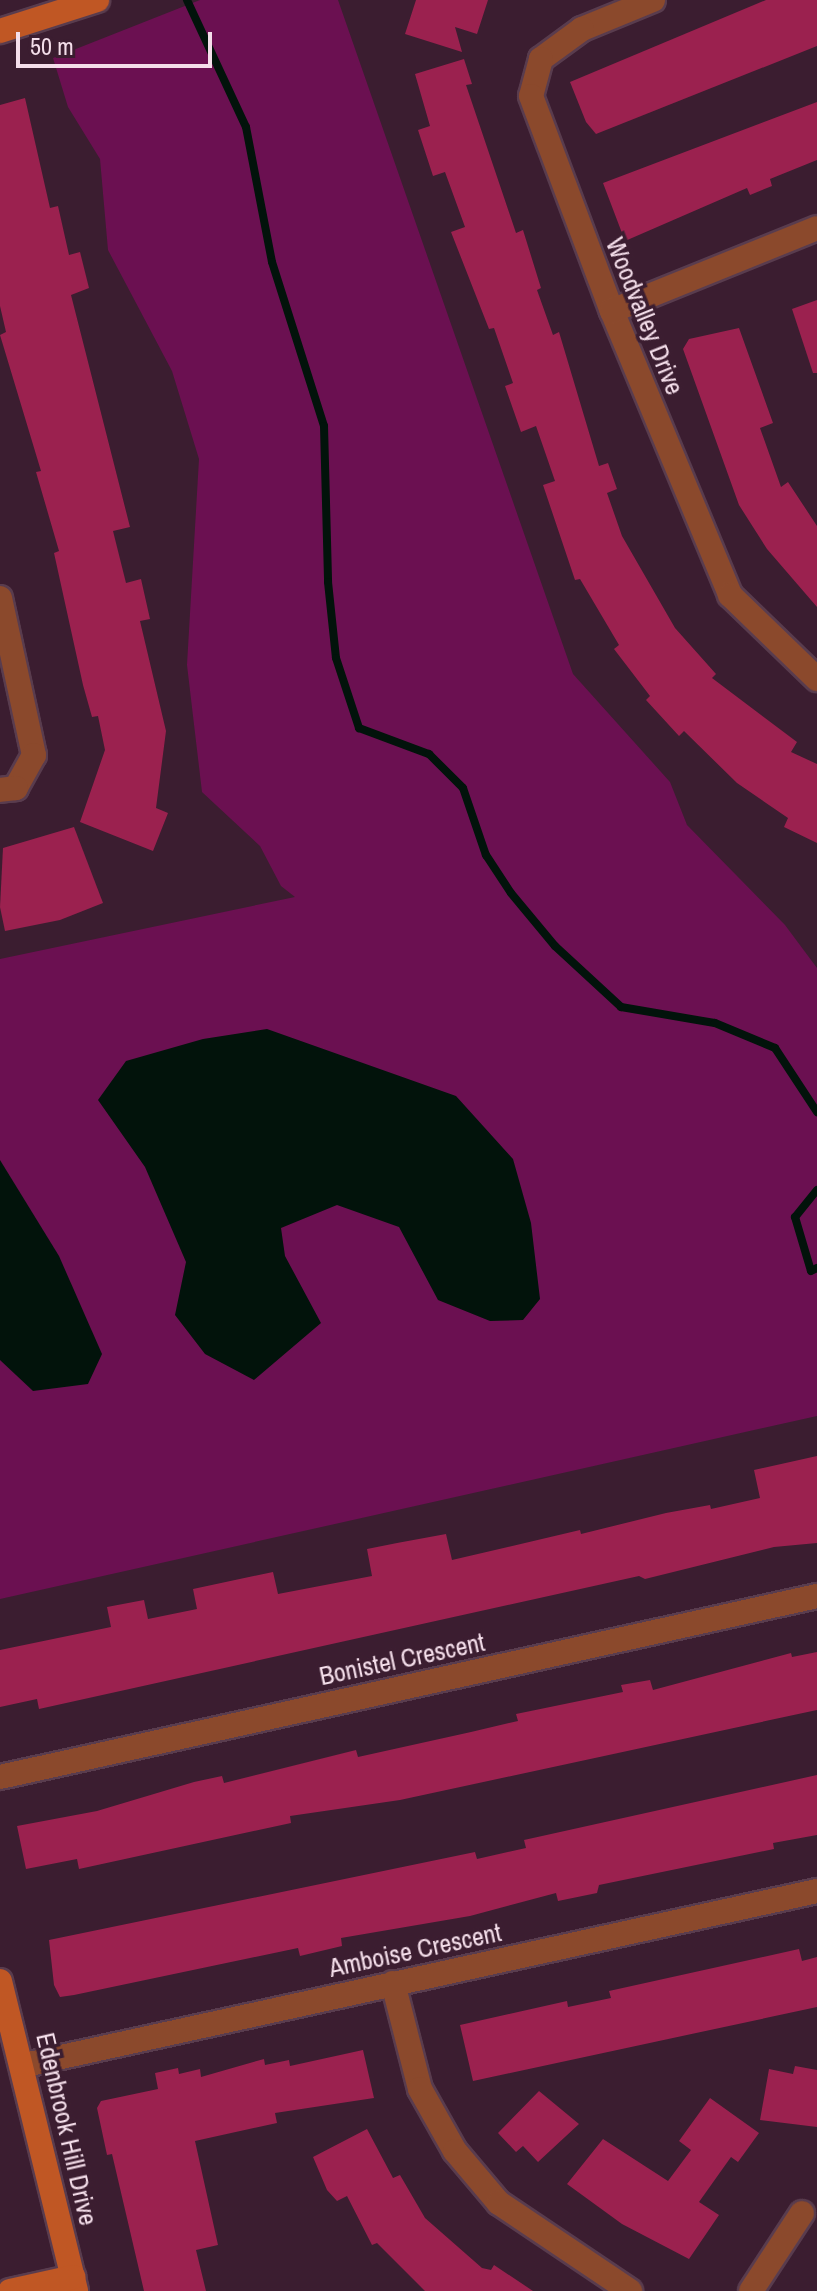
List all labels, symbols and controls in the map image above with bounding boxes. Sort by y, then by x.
scale bar [20,16,216,66]
text: 50 m [30,30,74,62]
street label: Woodvalley Drive [599,233,691,399]
street label: Bonistel Crescent [316,1626,488,1692]
street label: Amboise Crescent [326,1917,504,1983]
street label: Edenbrook Hill Drive [30,2030,104,2228]

